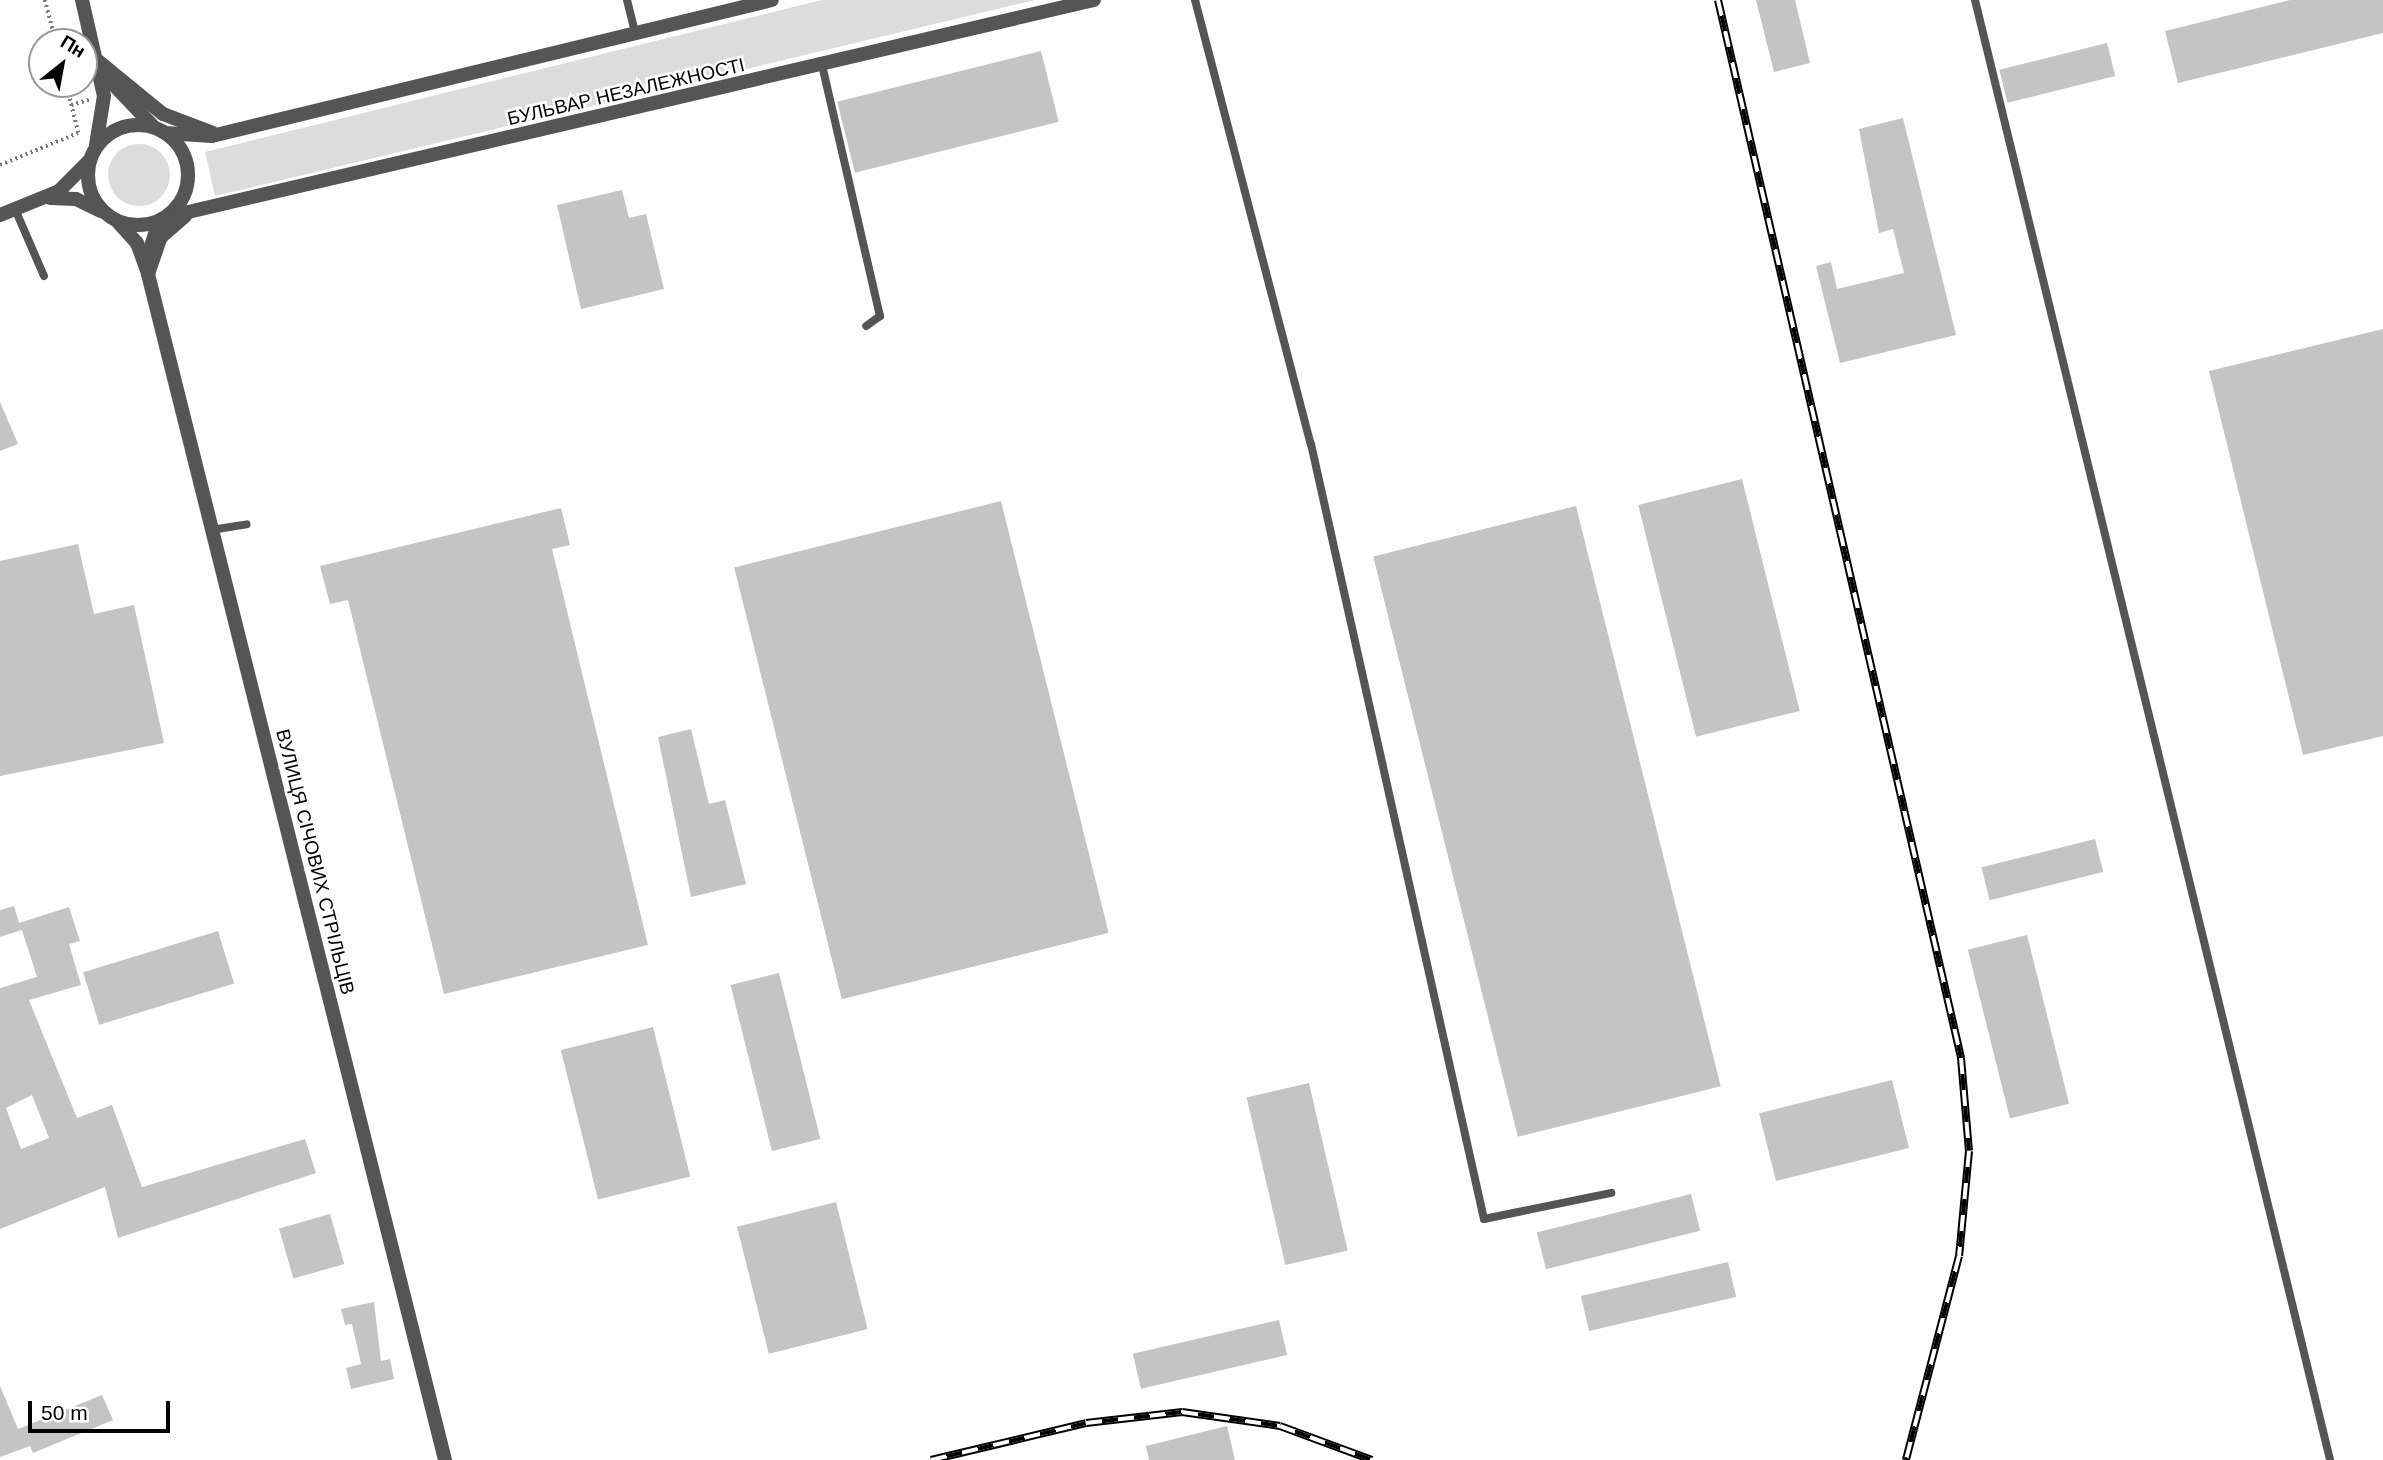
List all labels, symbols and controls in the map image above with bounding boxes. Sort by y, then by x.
north arrow [28,28,98,98]
text: Пн [57,31,89,62]
street label: БУЛЬВАР НЕЗАЛЕЖНОСТІ [505,54,747,130]
street label: ВУЛИЦЯ СІЧОВИХ СТРІЛЬЦІВ [271,727,359,997]
scale bar [32,1386,173,1430]
text: 50 m [41,1401,88,1424]

